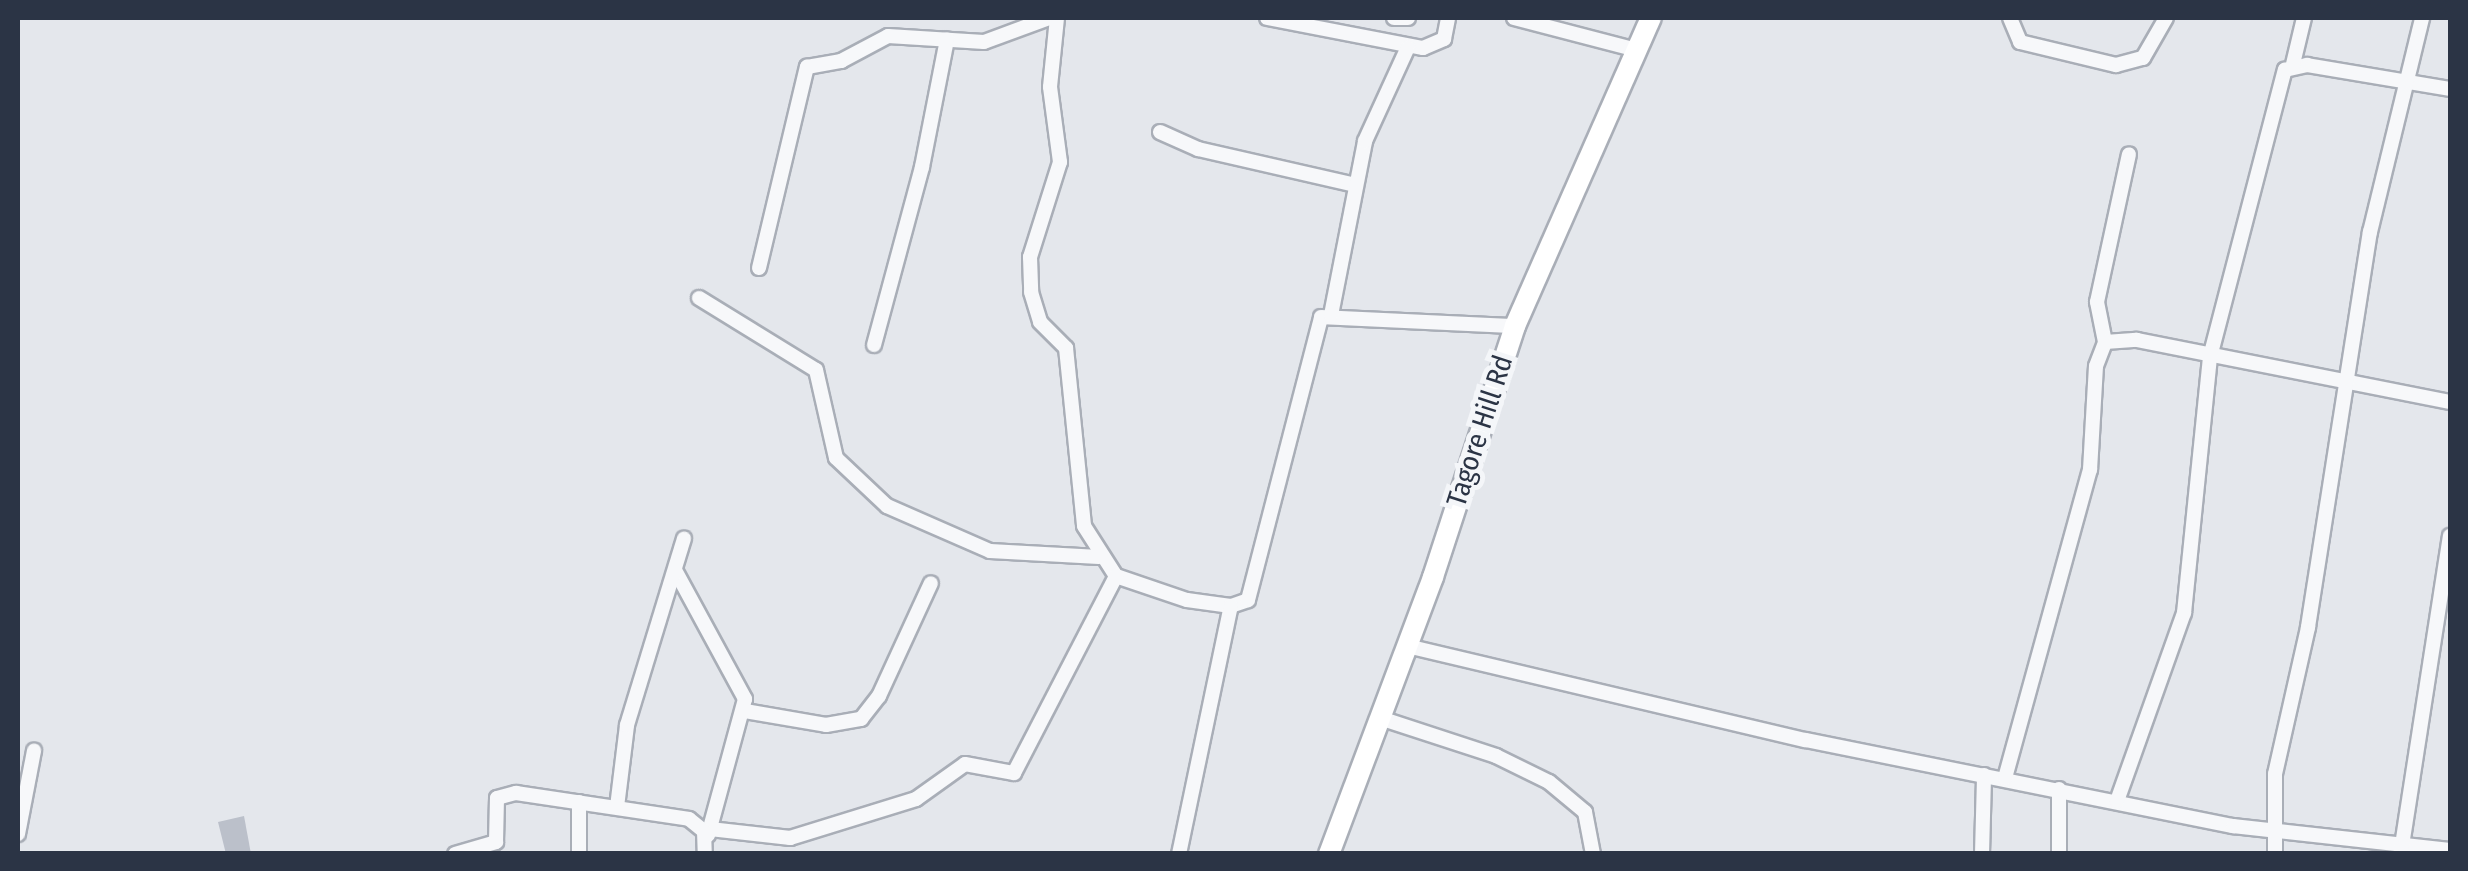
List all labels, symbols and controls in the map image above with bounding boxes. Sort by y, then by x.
street label: Tagore Hill Rd [1440,351,1520,511]

